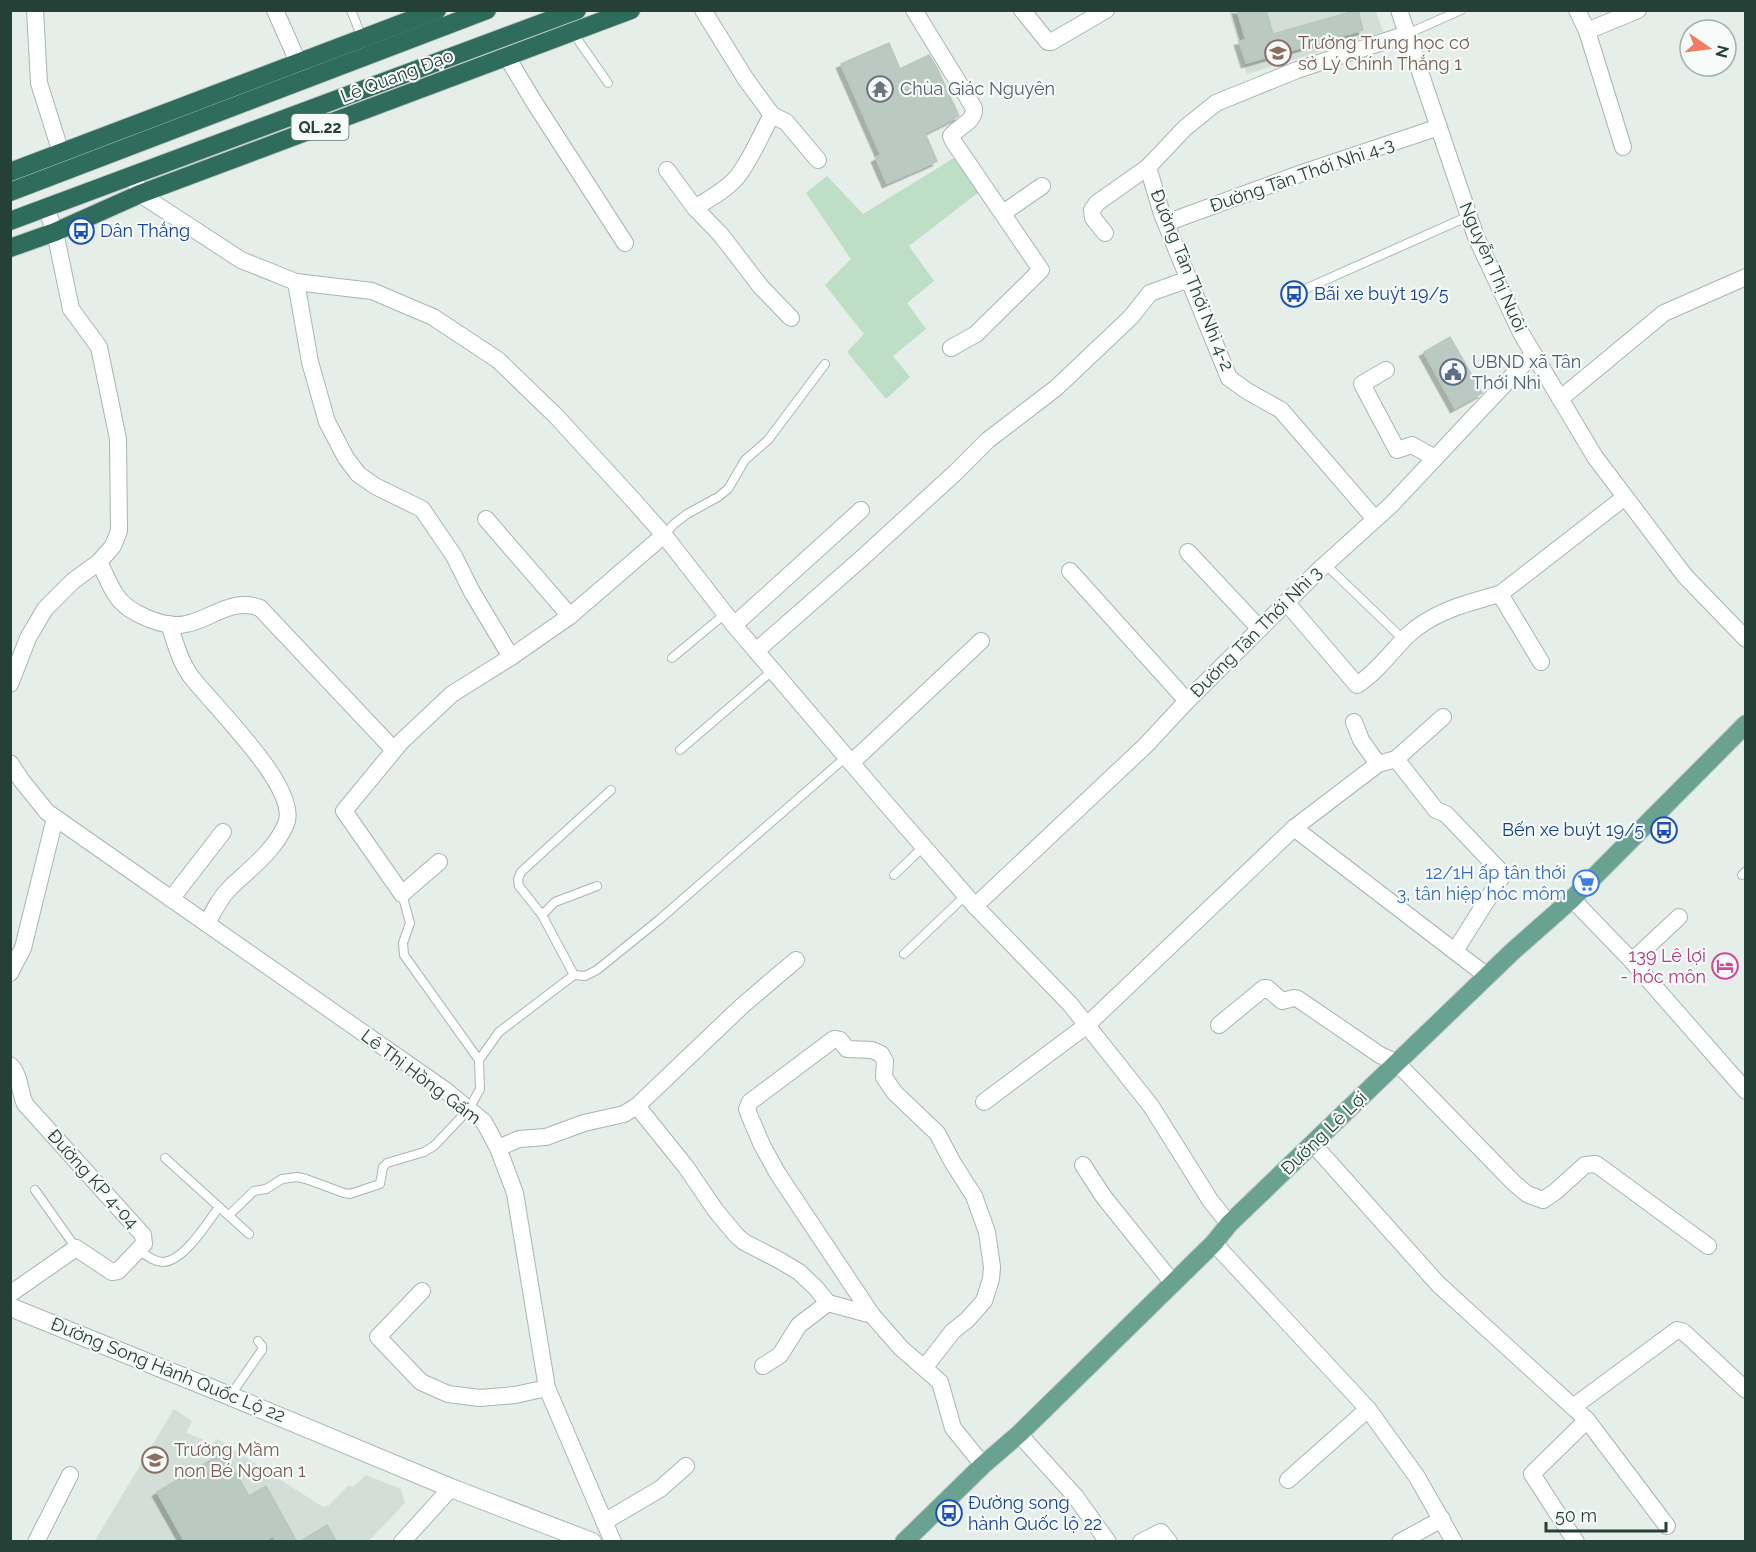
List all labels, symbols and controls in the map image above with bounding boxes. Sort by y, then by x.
north arrow [1678,18,1738,78]
place label: Trường Trung học cơ sở Lý Chính Thắng 1 [1298,32,1470,74]
school or university icon: Trường Trung học cơ sở Lý Chính Thắng 1 [1263,38,1293,68]
text: N [1711,43,1733,60]
street label: Lê Quang Đạo [337,44,456,107]
temple icon: Chùa Giác Nguyên [865,74,895,104]
place label: Chùa Giác Nguyên [900,78,1055,99]
road number: QL.22 [292,114,348,140]
street label: Đường Tân Thới Nhì 4-3 [1207,133,1397,216]
street label: Đường Tân Thới Nhì 4-2 [1146,186,1239,374]
street label: Nguyễn Thị Nuôi [1455,199,1531,335]
bus stop icon: Dân Thắng [66,216,96,246]
place label: Dân Thắng [100,220,190,241]
bus stop icon: Bãi xe buýt 19/5 [1279,279,1309,309]
place label: Bãi xe buýt 19/5 [1314,283,1449,304]
place label: UBND xã Tân Thới Nhì [1472,351,1581,393]
public building icon: UBND xã Tân Thới Nhì [1438,357,1468,387]
street label: Đường Tân Thới Nhì 3 [1186,562,1326,702]
bus stop icon: Bến xe buýt 19/5 [1649,815,1679,845]
place label: Bến xe buýt 19/5 [1502,819,1644,840]
place label: 12/1H ấp tân thới 3, tân hiệp hóc môm [1397,862,1566,904]
supermarket icon: 12/1H ấp tân thới 3, tân hiệp hóc môm [1571,868,1601,898]
place label: 139 Lê lợi - hóc môn [1620,945,1706,987]
hotel icon: 139 Lê lợi - hóc môn [1710,951,1740,981]
street label: Lê Thị Hồng Gấm [357,1025,485,1128]
street label: Đường Lê Lợi [1276,1086,1371,1179]
street label: Đường KP 4-04 [44,1125,143,1233]
street label: Đường Song Hành Quốc Lộ 22 [48,1313,288,1426]
place label: Trường Mầm non Bé Ngoan 1 [174,1439,306,1481]
school or university icon: Trường Mầm non Bé Ngoan 1 [140,1445,170,1475]
place label: Đường song hành Quốc lộ 22 [968,1492,1102,1534]
scale bar [1546,1495,1666,1533]
bus stop icon: Đường song hành Quốc lộ 22 [934,1498,964,1528]
text: 50 m [1555,1505,1597,1526]

